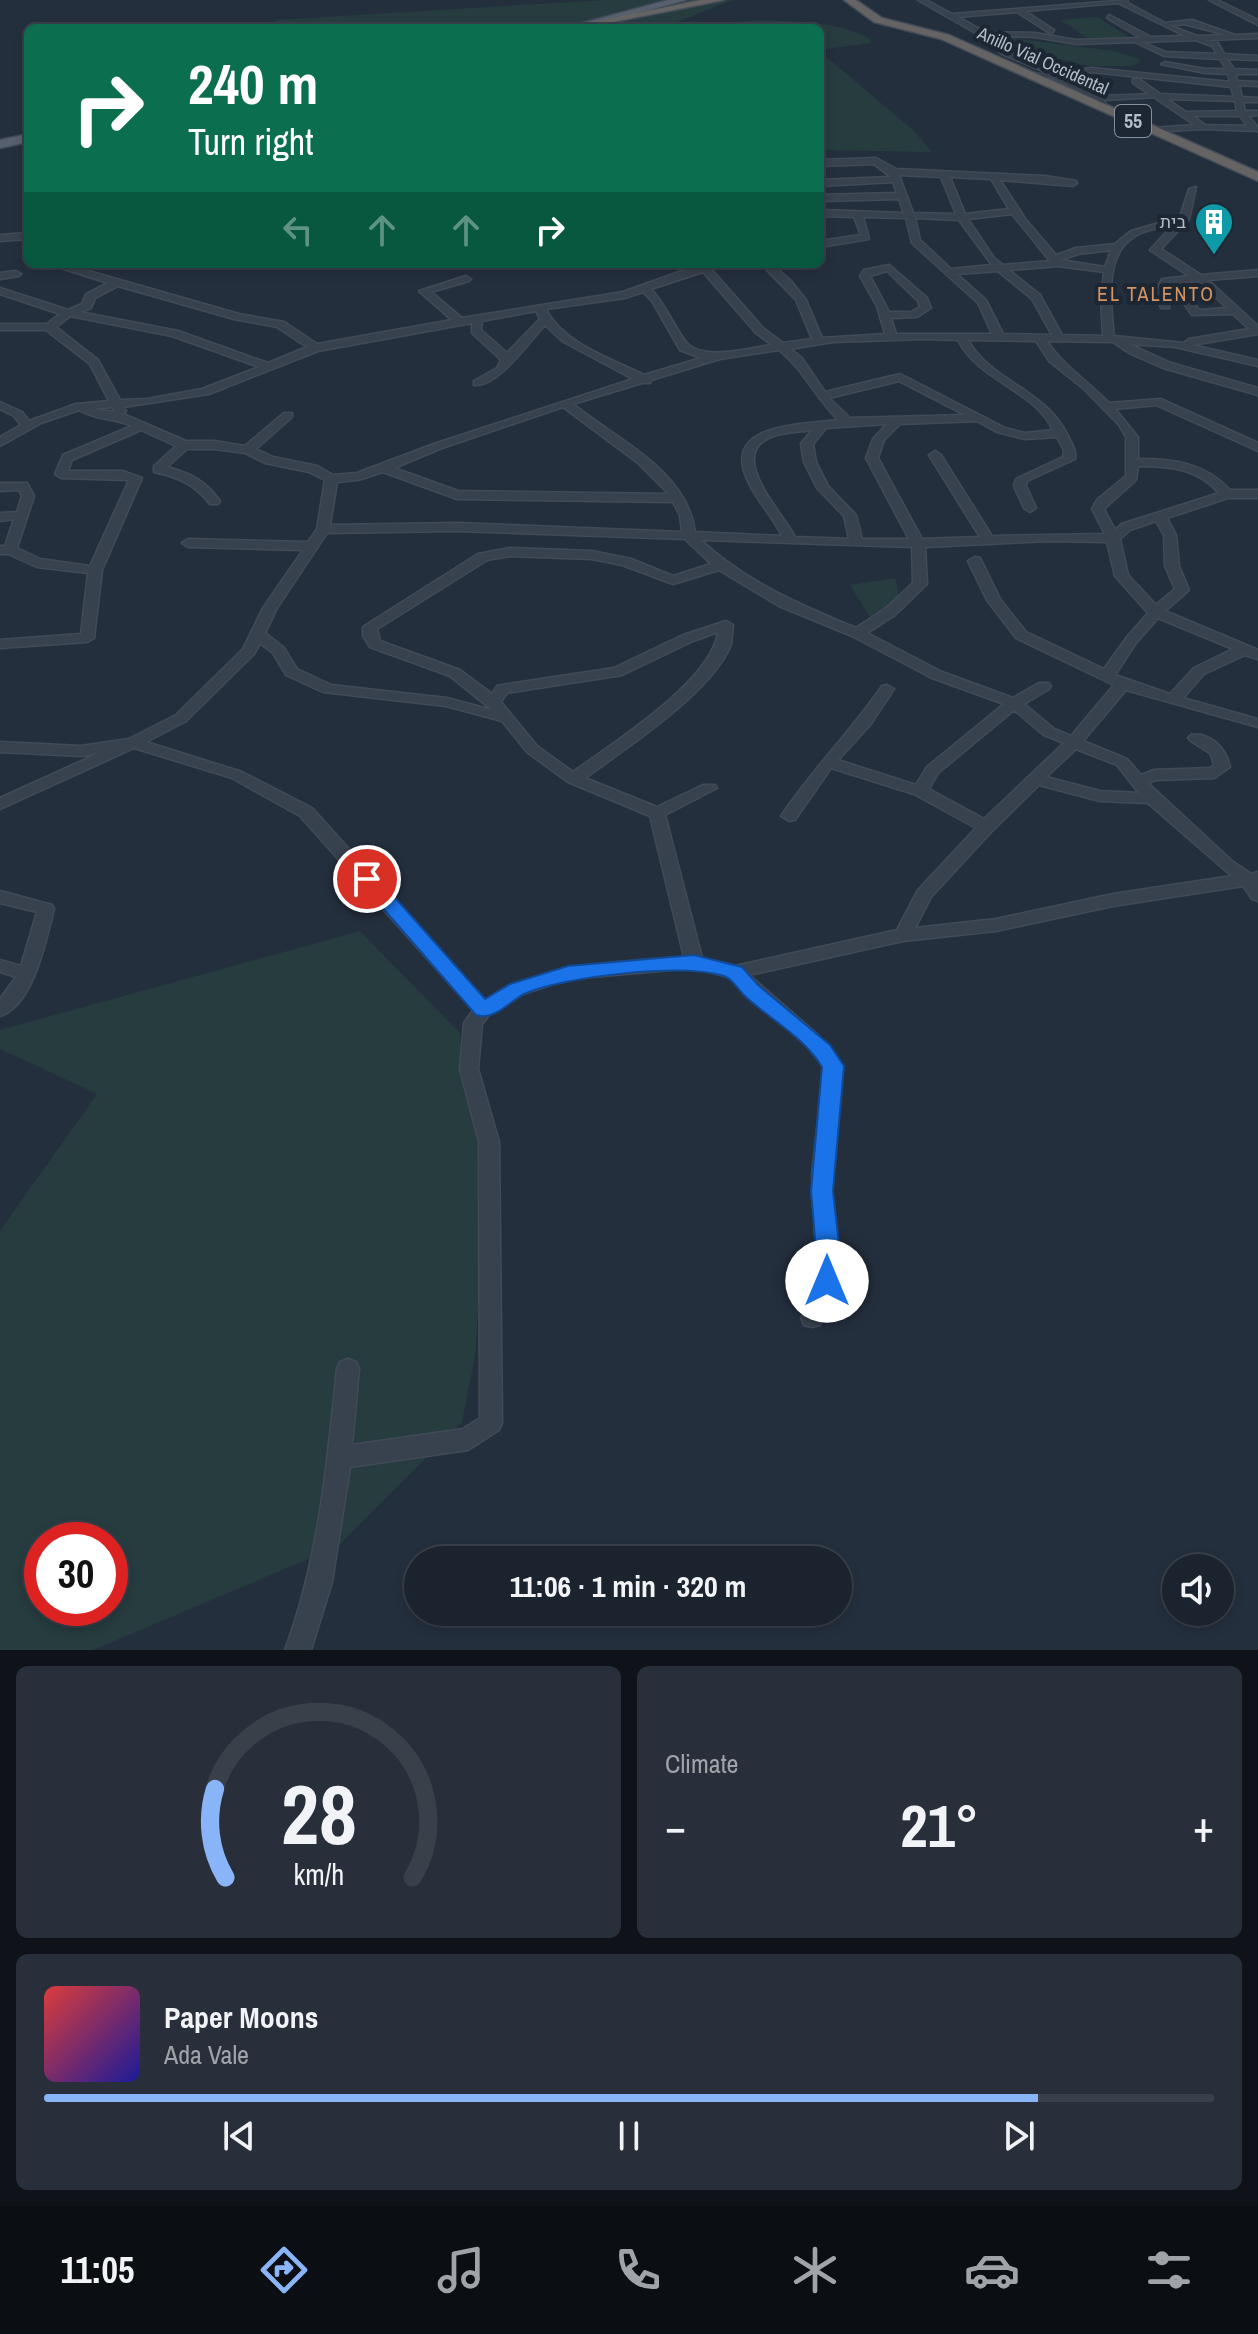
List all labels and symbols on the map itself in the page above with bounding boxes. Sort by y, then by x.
street label: Anillo Vial Occidental [973,20,1113,101]
road number: 55 [1115,105,1151,137]
building icon: בית [1193,201,1235,256]
place label: בית [1160,209,1187,234]
district label: EL TALENTO [1097,280,1215,307]
pin [333,845,401,913]
position arrow [785,1239,869,1323]
speed limit sign: 30 [24,1522,128,1626]

